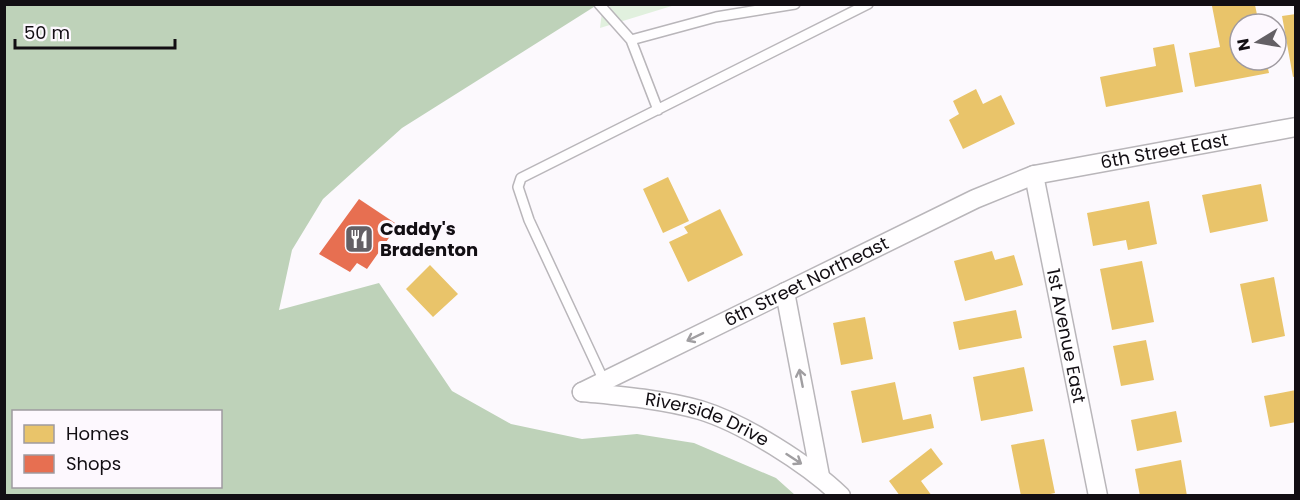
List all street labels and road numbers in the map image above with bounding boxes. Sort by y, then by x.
street label: 6th Street East [1098,127,1230,175]
street label: 6th Street Northeast [720,230,893,332]
street label: 1st Avenue East [1041,266,1092,405]
street label: Riverside Drive [644,386,774,452]

